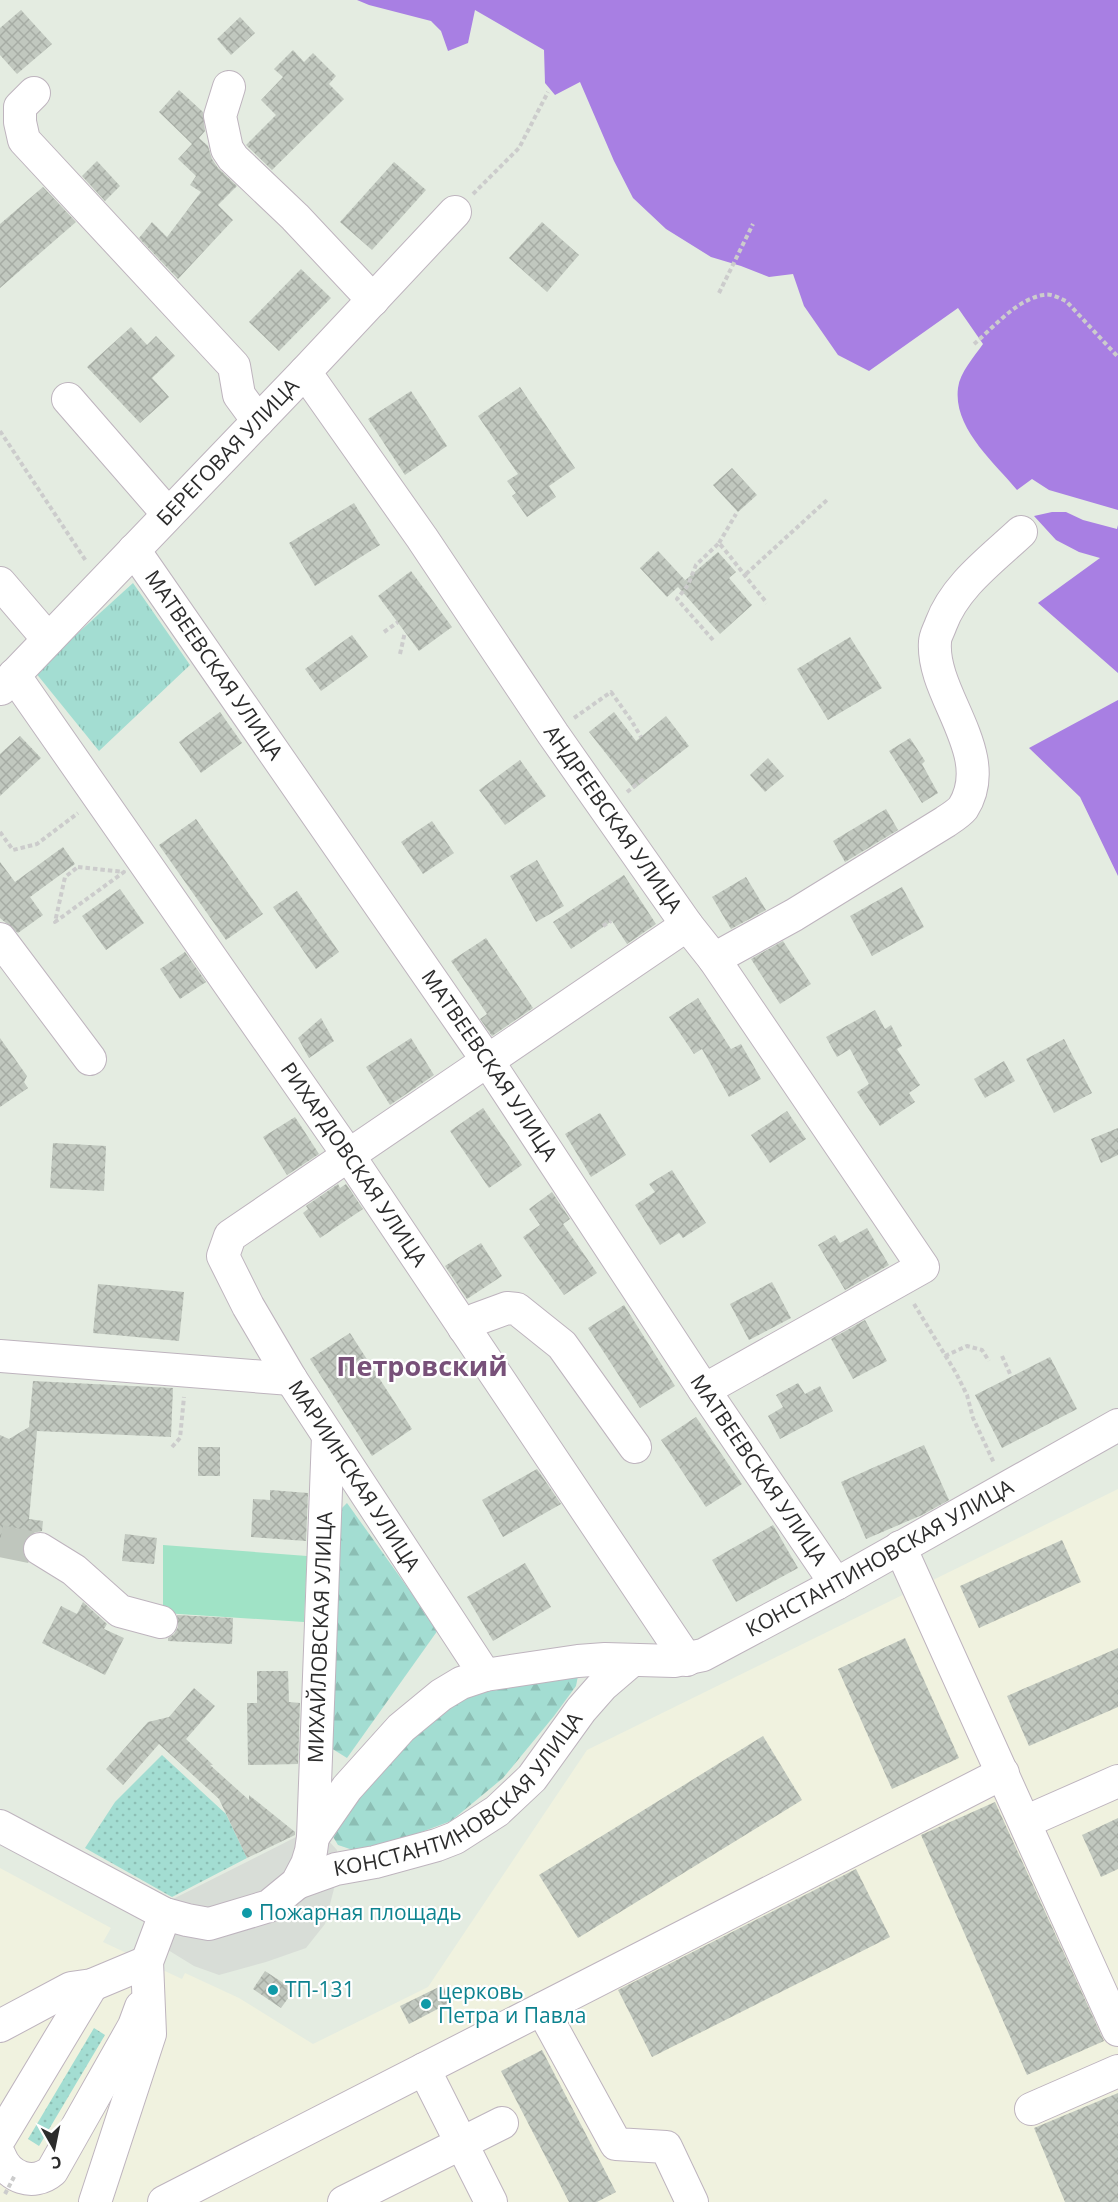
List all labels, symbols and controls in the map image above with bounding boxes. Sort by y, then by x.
street label: БЕРЕГОВАЯ УЛИЦА [150,371,305,531]
street label: МАТВЕЕВСКАЯ УЛИЦА [139,564,290,766]
street label: АНДРЕЕВСКАЯ УЛИЦА [538,719,690,919]
street label: МАТВЕЕВСКАЯ УЛИЦА [416,964,565,1166]
street label: РИХАРДОВСКАЯ УЛИЦА [275,1056,435,1272]
district label: Петровский [336,1347,508,1384]
street label: МАТВЕЕВСКАЯ УЛИЦА [685,1369,834,1571]
street label: МАРИИНСКАЯ УЛИЦА [282,1374,428,1577]
street label: КОНСТАНТИНОВСКАЯ УЛИЦА [741,1472,1019,1643]
street label: МИХАЙЛОВСКАЯ УЛИЦА [301,1510,338,1764]
street label: КОНСТАНТИНОВСКАЯ УЛИЦА [331,1705,589,1882]
place label: Пожарная площадь [259,1898,462,1926]
marker: Пожарная площадь [240,1906,254,1920]
place label: ТП-131 [285,1975,355,2003]
place label: церковь Петра и Павла [438,1977,586,2029]
marker: ТП-131 [266,1983,280,1997]
marker: церковь Петра и Павла [419,1997,433,2011]
north arrow [24,2118,84,2178]
text: С [50,2151,63,2174]

